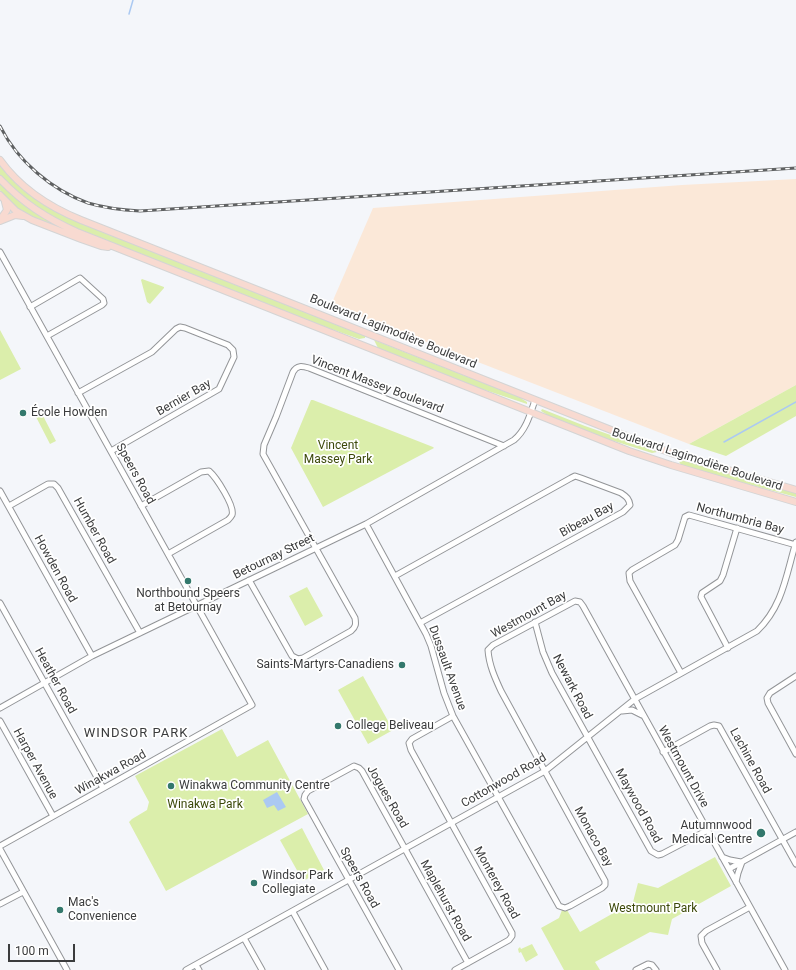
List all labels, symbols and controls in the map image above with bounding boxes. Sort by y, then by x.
street label: Boulevard Lagimodière Boulevard [308,292,478,372]
street label: Vincent Massey Boulevard [309,353,445,417]
street label: Bernier Bay [154,377,214,419]
place label: École Howden [31,406,107,420]
marker: École Howden [18,408,28,418]
street label: Boulevard Lagimodière Boulevard [610,426,784,494]
park label: Vincent Massey Park [304,439,372,467]
street label: Speers Road [112,441,158,507]
street label: Humber Road [70,495,118,567]
street label: Bibeau Bay [558,499,616,541]
street label: Northumbria Bay [695,500,785,538]
street label: Betournay Street [231,531,317,583]
street label: Howden Road [31,533,79,605]
marker: Northbound Speers at Betournay [183,576,193,586]
place label: Northbound Speers at Betournay [136,587,240,615]
street label: Westmount Bay [489,588,569,642]
street label: Dussault Avenue [425,624,469,712]
street label: Heather Road [31,646,79,716]
street label: Newark Road [549,652,595,722]
place label: Saints-Martyrs-Canadiens [256,658,394,672]
marker: Saints-Martyrs-Canadiens [397,660,407,670]
place label: College Beliveau [346,719,434,733]
marker: College Beliveau [333,721,343,731]
street label: Westmount Drive [655,724,711,810]
street label: Harper Avenue [10,726,60,802]
district label: WINDSOR PARK [84,726,188,742]
street label: Lachine Road [726,726,774,796]
street label: Winakwa Road [73,748,149,798]
street label: Cottonwood Road [459,751,549,811]
street label: Jogues Road [363,763,411,831]
street label: Maywood Road [612,766,664,846]
place label: Winakwa Community Centre [179,779,330,793]
marker: Winakwa Community Centre [166,781,176,791]
park label: Winakwa Park [167,798,243,812]
street label: Monaco Bay [571,805,615,869]
place label: Autumnwood Medical Centre [672,819,752,847]
marker: Autumnwood Medical Centre [755,827,767,839]
street label: Monterey Road [470,844,522,922]
street label: Speers Road [336,845,382,911]
street label: Maplehurst Road [417,858,473,944]
place label: Windsor Park Collegiate [262,869,333,897]
marker: Windsor Park Collegiate [249,878,259,888]
place label: Mac's Convenience [68,896,137,924]
park label: Westmount Park [609,902,697,916]
marker: Mac's Convenience [55,905,65,915]
scale bar [10,936,77,962]
text: 100 m [15,944,49,958]

